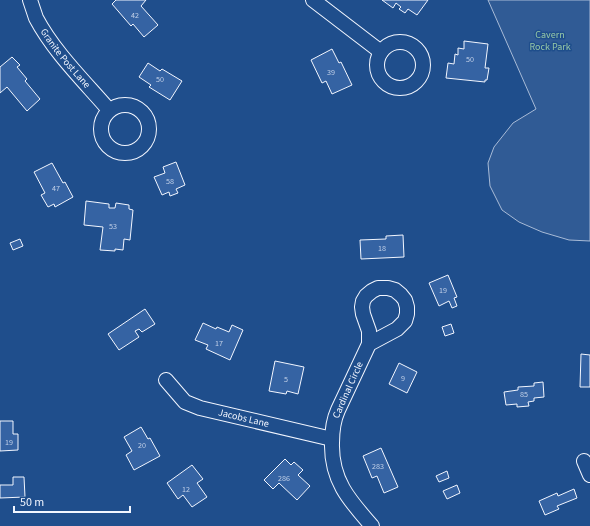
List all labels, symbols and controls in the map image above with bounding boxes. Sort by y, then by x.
house number: 42 [131,10,139,21]
street label: Granite Post Lane [37,26,94,92]
park label: Cavern Rock Park [529,28,571,54]
house number: 50 [466,54,474,65]
house number: 39 [327,67,335,78]
house number: 50 [156,74,164,85]
house number: 58 [166,176,174,187]
house number: 47 [52,183,60,194]
house number: 53 [109,221,117,232]
house number: 18 [378,243,386,254]
house number: 19 [439,285,447,296]
house number: 17 [215,338,223,349]
street label: Cardinal Circle [329,359,367,421]
house number: 9 [401,373,405,384]
house number: 5 [284,374,288,385]
house number: 85 [520,389,528,400]
street label: Jacobs Lane [217,406,270,431]
house number: 19 [5,437,13,448]
house number: 20 [138,440,146,451]
house number: 283 [372,461,384,472]
house number: 286 [278,473,290,484]
house number: 12 [182,484,190,495]
scale bar [14,488,130,514]
text: 50 m [20,494,44,511]

